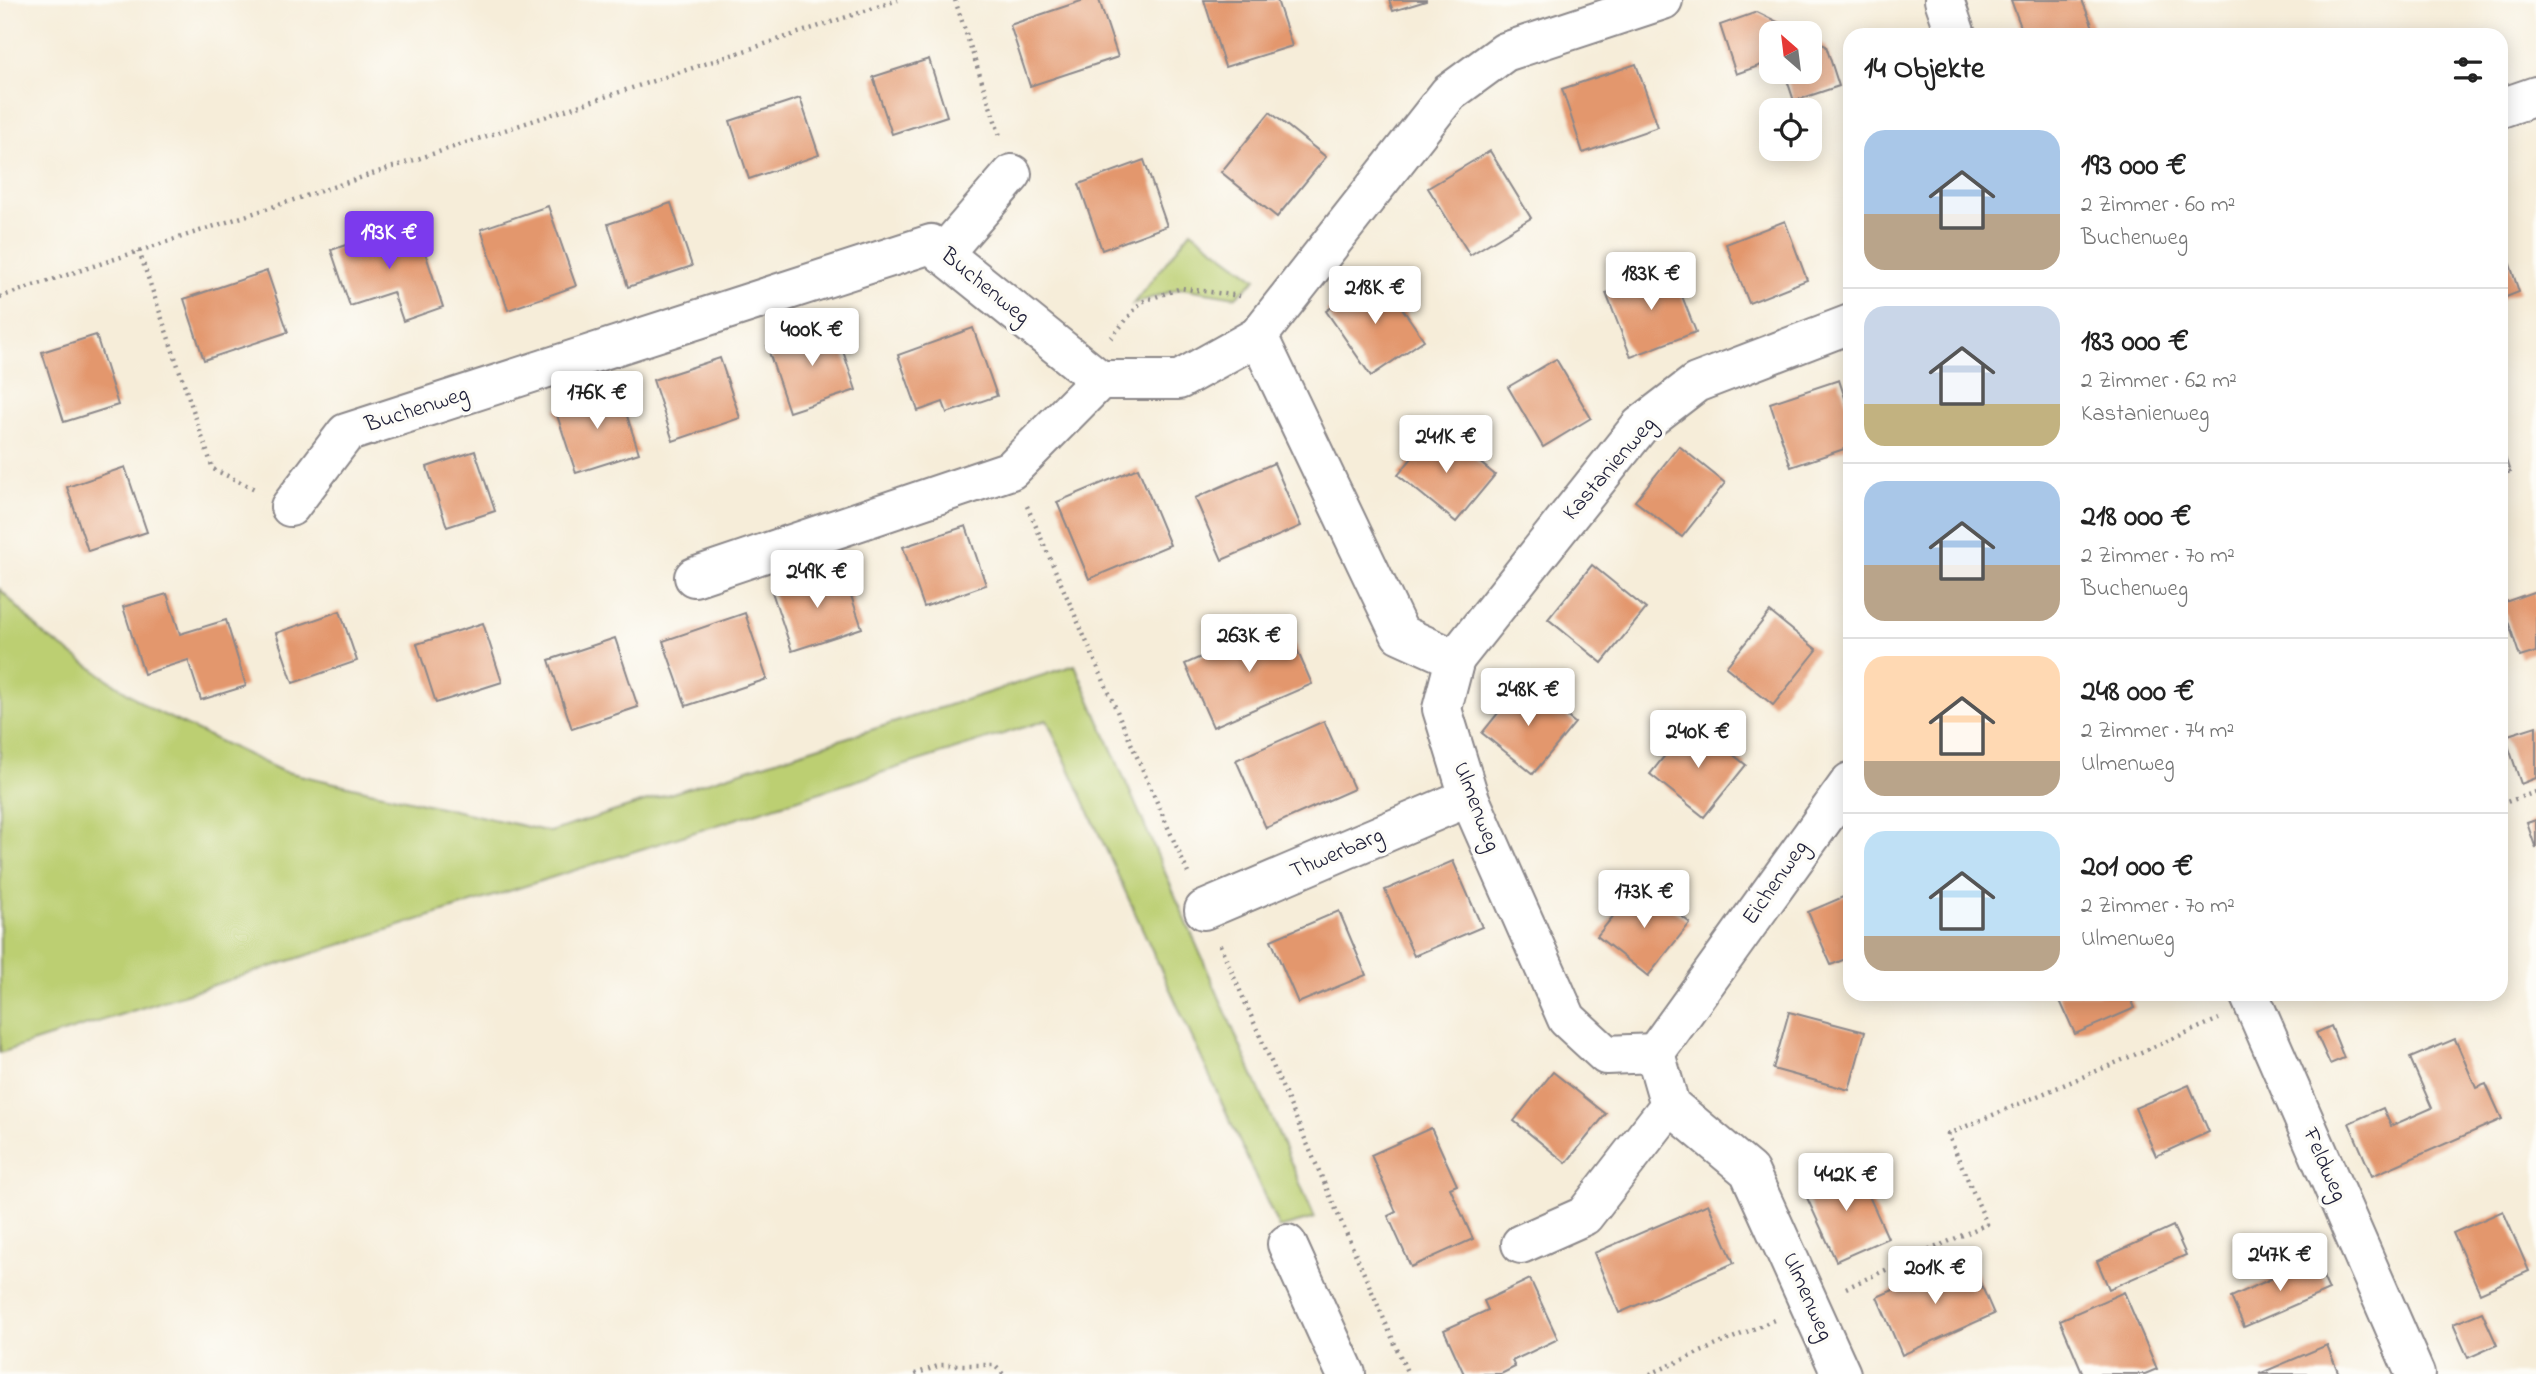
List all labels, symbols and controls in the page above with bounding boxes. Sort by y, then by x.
north arrow [1759,21,1822,84]
map controls [1759,21,1822,161]
text: 14 Objekte [1864,48,1984,92]
icon: filters [2449,51,2487,89]
button: locate [1759,98,1822,161]
text: 193 000 € [2081,145,2187,189]
icon: home [1920,158,2004,242]
text: 2 Zimmer · 60 m² [2081,189,2235,222]
pin: 193K € [332,212,446,271]
text: 193K € [361,217,417,250]
text: Buchenweg [2081,222,2188,255]
street label: Buchenweg [932,240,1037,334]
pin: 183K € [1594,252,1708,312]
text: 183K € [1622,258,1680,291]
pin: 218K € [1318,266,1432,326]
text: 218K € [1345,272,1405,305]
pin: 400K € [755,308,869,368]
text: 400K € [781,314,843,347]
text: 183 000 € [2081,321,2189,365]
icon: home [1920,334,2004,418]
text: 2 Zimmer · 62 m² [2081,365,2237,398]
pin: 176K € [540,372,654,431]
text: 176K € [567,377,627,410]
street label: Buchenweg [360,378,473,443]
text: Kastanienweg [2081,398,2209,431]
street label: Kastanienweg [1555,410,1665,529]
pin: 241K € [1389,416,1503,475]
text: 241K € [1415,421,1477,454]
text: 218 000 € [2081,496,2192,540]
icon: home [1920,509,2004,593]
text: 2 Zimmer · 70 m² [2081,540,2235,573]
pin: 249K € [760,550,874,610]
text: 249K € [787,556,847,589]
text: Buchenweg [2081,573,2188,606]
pin: 263K € [1192,614,1306,674]
text: 263K € [1217,620,1281,653]
pin: 248K € [1471,668,1585,728]
text: 248 000 € [2081,671,2194,715]
text: 248K € [1497,674,1559,707]
icon: home [1920,684,2004,768]
pin: 240K € [1641,710,1755,770]
text: 2 Zimmer · 74 m² [2081,715,2234,748]
text: 240K € [1666,716,1730,749]
text: Ulmenweg [2081,748,2175,781]
street label: Ulmenweg [1443,757,1508,857]
street label: Thwerbarg [1285,820,1389,889]
street label: Eichenweg [1735,834,1818,933]
text: 201 000 € [2081,846,2193,890]
icon: home [1920,859,2004,943]
pin: 173K € [1587,870,1701,930]
text: 173K € [1614,876,1674,909]
text: 2 Zimmer · 70 m² [2081,890,2235,923]
text: Ulmenweg [2081,923,2175,956]
street label: Feldweg [2292,1122,2355,1208]
pin: 442K € [1789,1154,1903,1213]
text: 442K € [1814,1159,1878,1192]
pin: 247K € [2223,1234,2337,1293]
text: 247K € [2248,1239,2312,1272]
pin: 201K € [1878,1246,1992,1306]
street label: Ulmenweg [1772,1248,1841,1347]
text: 201K € [1904,1252,1966,1285]

